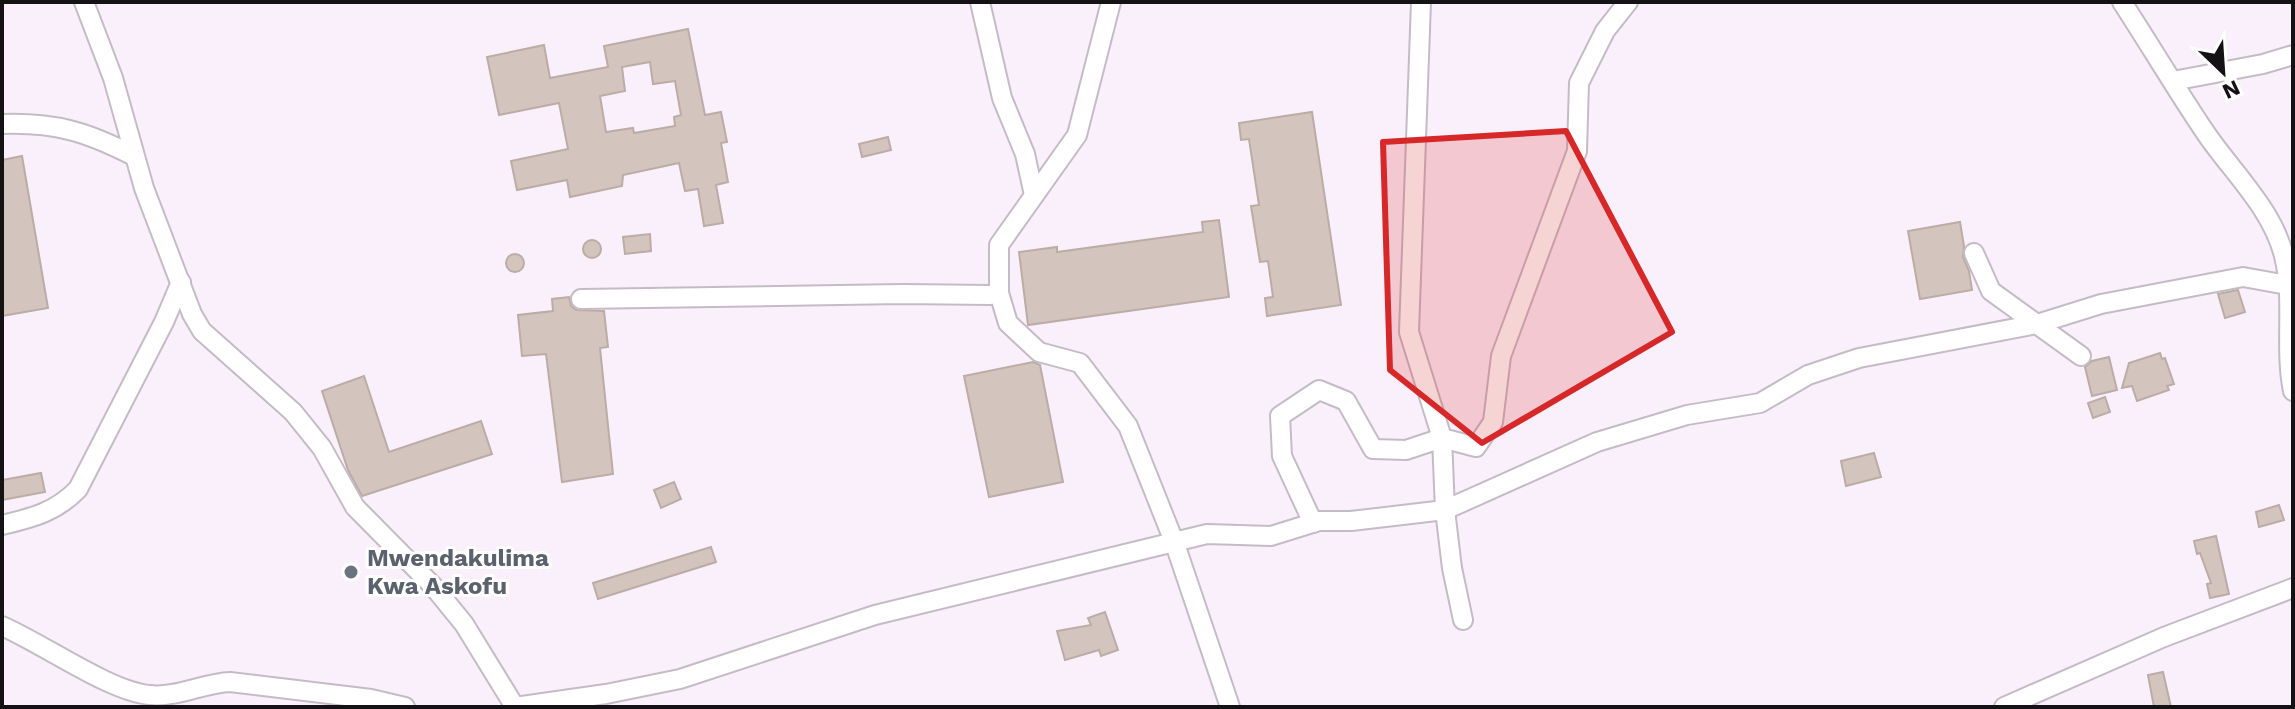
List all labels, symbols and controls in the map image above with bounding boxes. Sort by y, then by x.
north arrow [2183,32,2263,112]
text: N [2219,75,2244,104]
place label: Mwendakulima Kwa Askofu [367,544,549,600]
marker: Mwendakulima Kwa Askofu [342,563,360,581]

